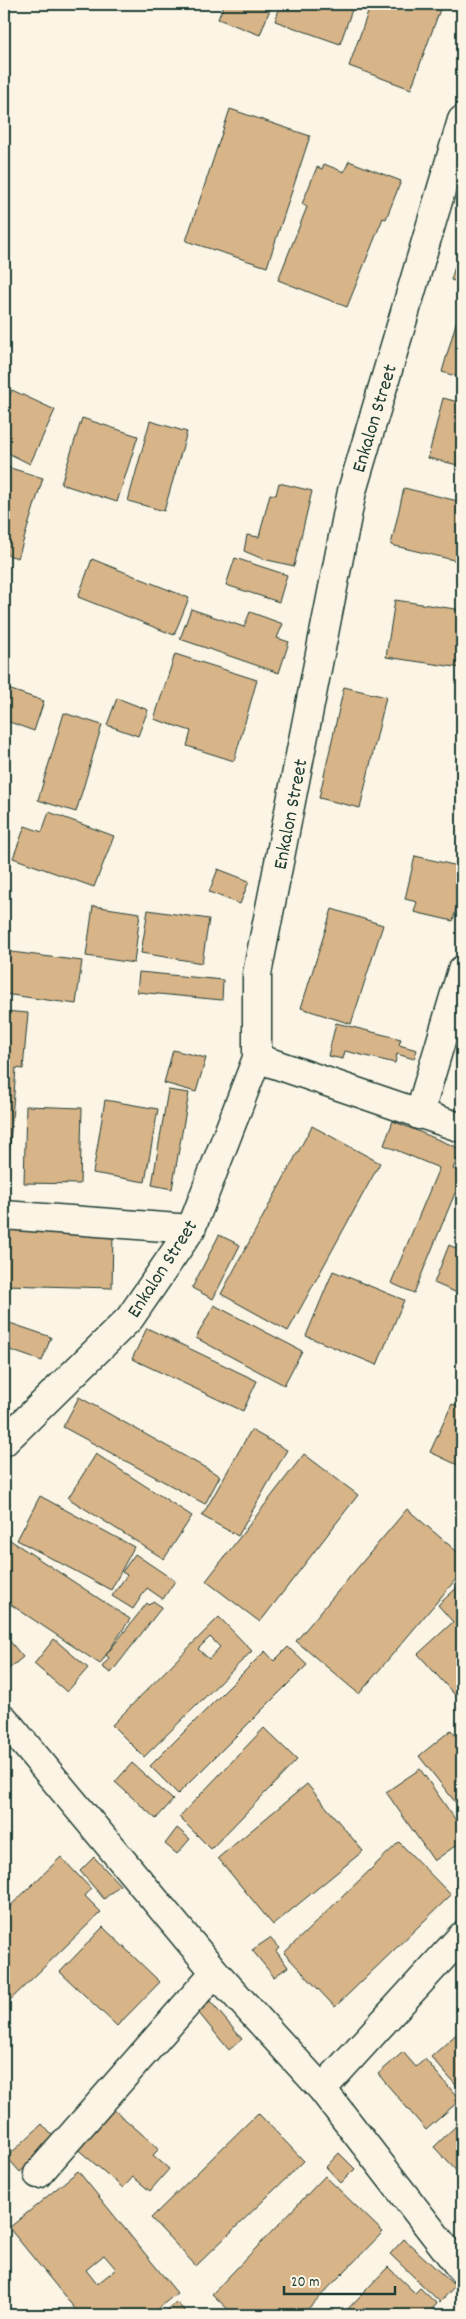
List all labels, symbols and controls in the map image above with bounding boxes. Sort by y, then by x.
street label: Enkalon Street [346,361,406,477]
street label: Enkalon Street [268,757,316,872]
street label: Enkalon Street [121,1215,206,1324]
scale bar [284,2264,395,2296]
text: 20 m [291,2272,319,2294]

